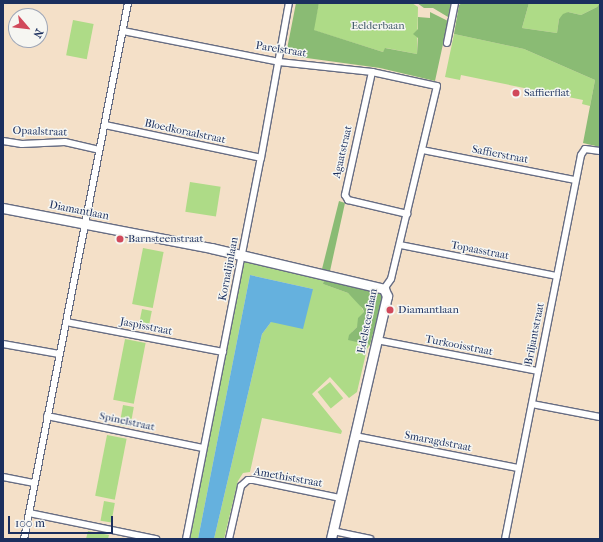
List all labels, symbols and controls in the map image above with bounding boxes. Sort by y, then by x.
north arrow [8,8,48,48]
park label: Eelderbaan [351,19,405,33]
text: N [30,27,46,40]
street label: Parelstraat [255,39,307,61]
place label: Saffierflat [524,86,570,100]
marker: Saffierflat [511,88,521,98]
street label: Bloedkoraalstraat [143,117,227,147]
street label: Opaalstraat [12,124,68,140]
street label: Agaatstraat [331,124,355,180]
street label: Saffierstraat [471,143,529,167]
street label: Diamantlaan [48,199,110,223]
place label: Barnsteenstraat [128,232,203,246]
marker: Barnsteenstraat [115,234,125,244]
street label: Kornalijnlaan [216,236,242,302]
street label: Topaasstraat [450,239,510,263]
street label: Edelsteenlaan [355,287,381,355]
street label: Briljantstraat [523,302,547,366]
place label: Diamantlaan [398,303,459,317]
marker: Diamantlaan [385,305,395,315]
street label: Jaspisstraat [119,315,173,339]
street label: Turkooisstraat [424,333,494,359]
street label: Spinelstraat [98,410,156,434]
street label: Smaragdstraat [403,429,473,455]
street label: Amethiststraat [252,465,324,491]
scale bar [10,508,115,534]
text: 100 m [15,516,45,530]

